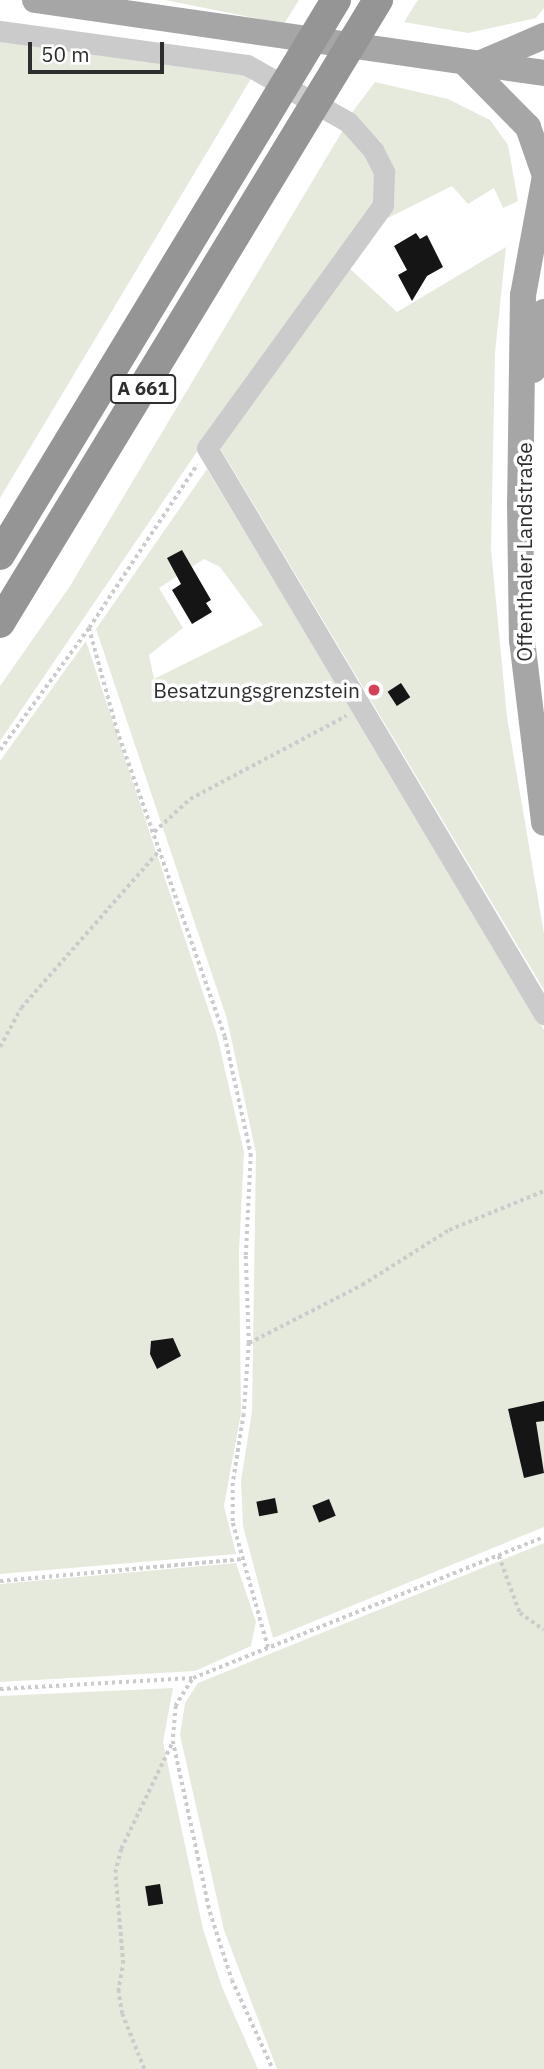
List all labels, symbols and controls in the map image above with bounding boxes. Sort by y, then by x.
scale bar [32,28,168,72]
text: 50 m [41,40,90,68]
road number: A 661 [110,374,176,404]
street label: Offenthaler Landstraße [511,442,537,662]
place label: Besatzungsgrenzstein [153,677,360,703]
marker: Besatzungsgrenzstein [366,682,382,698]

